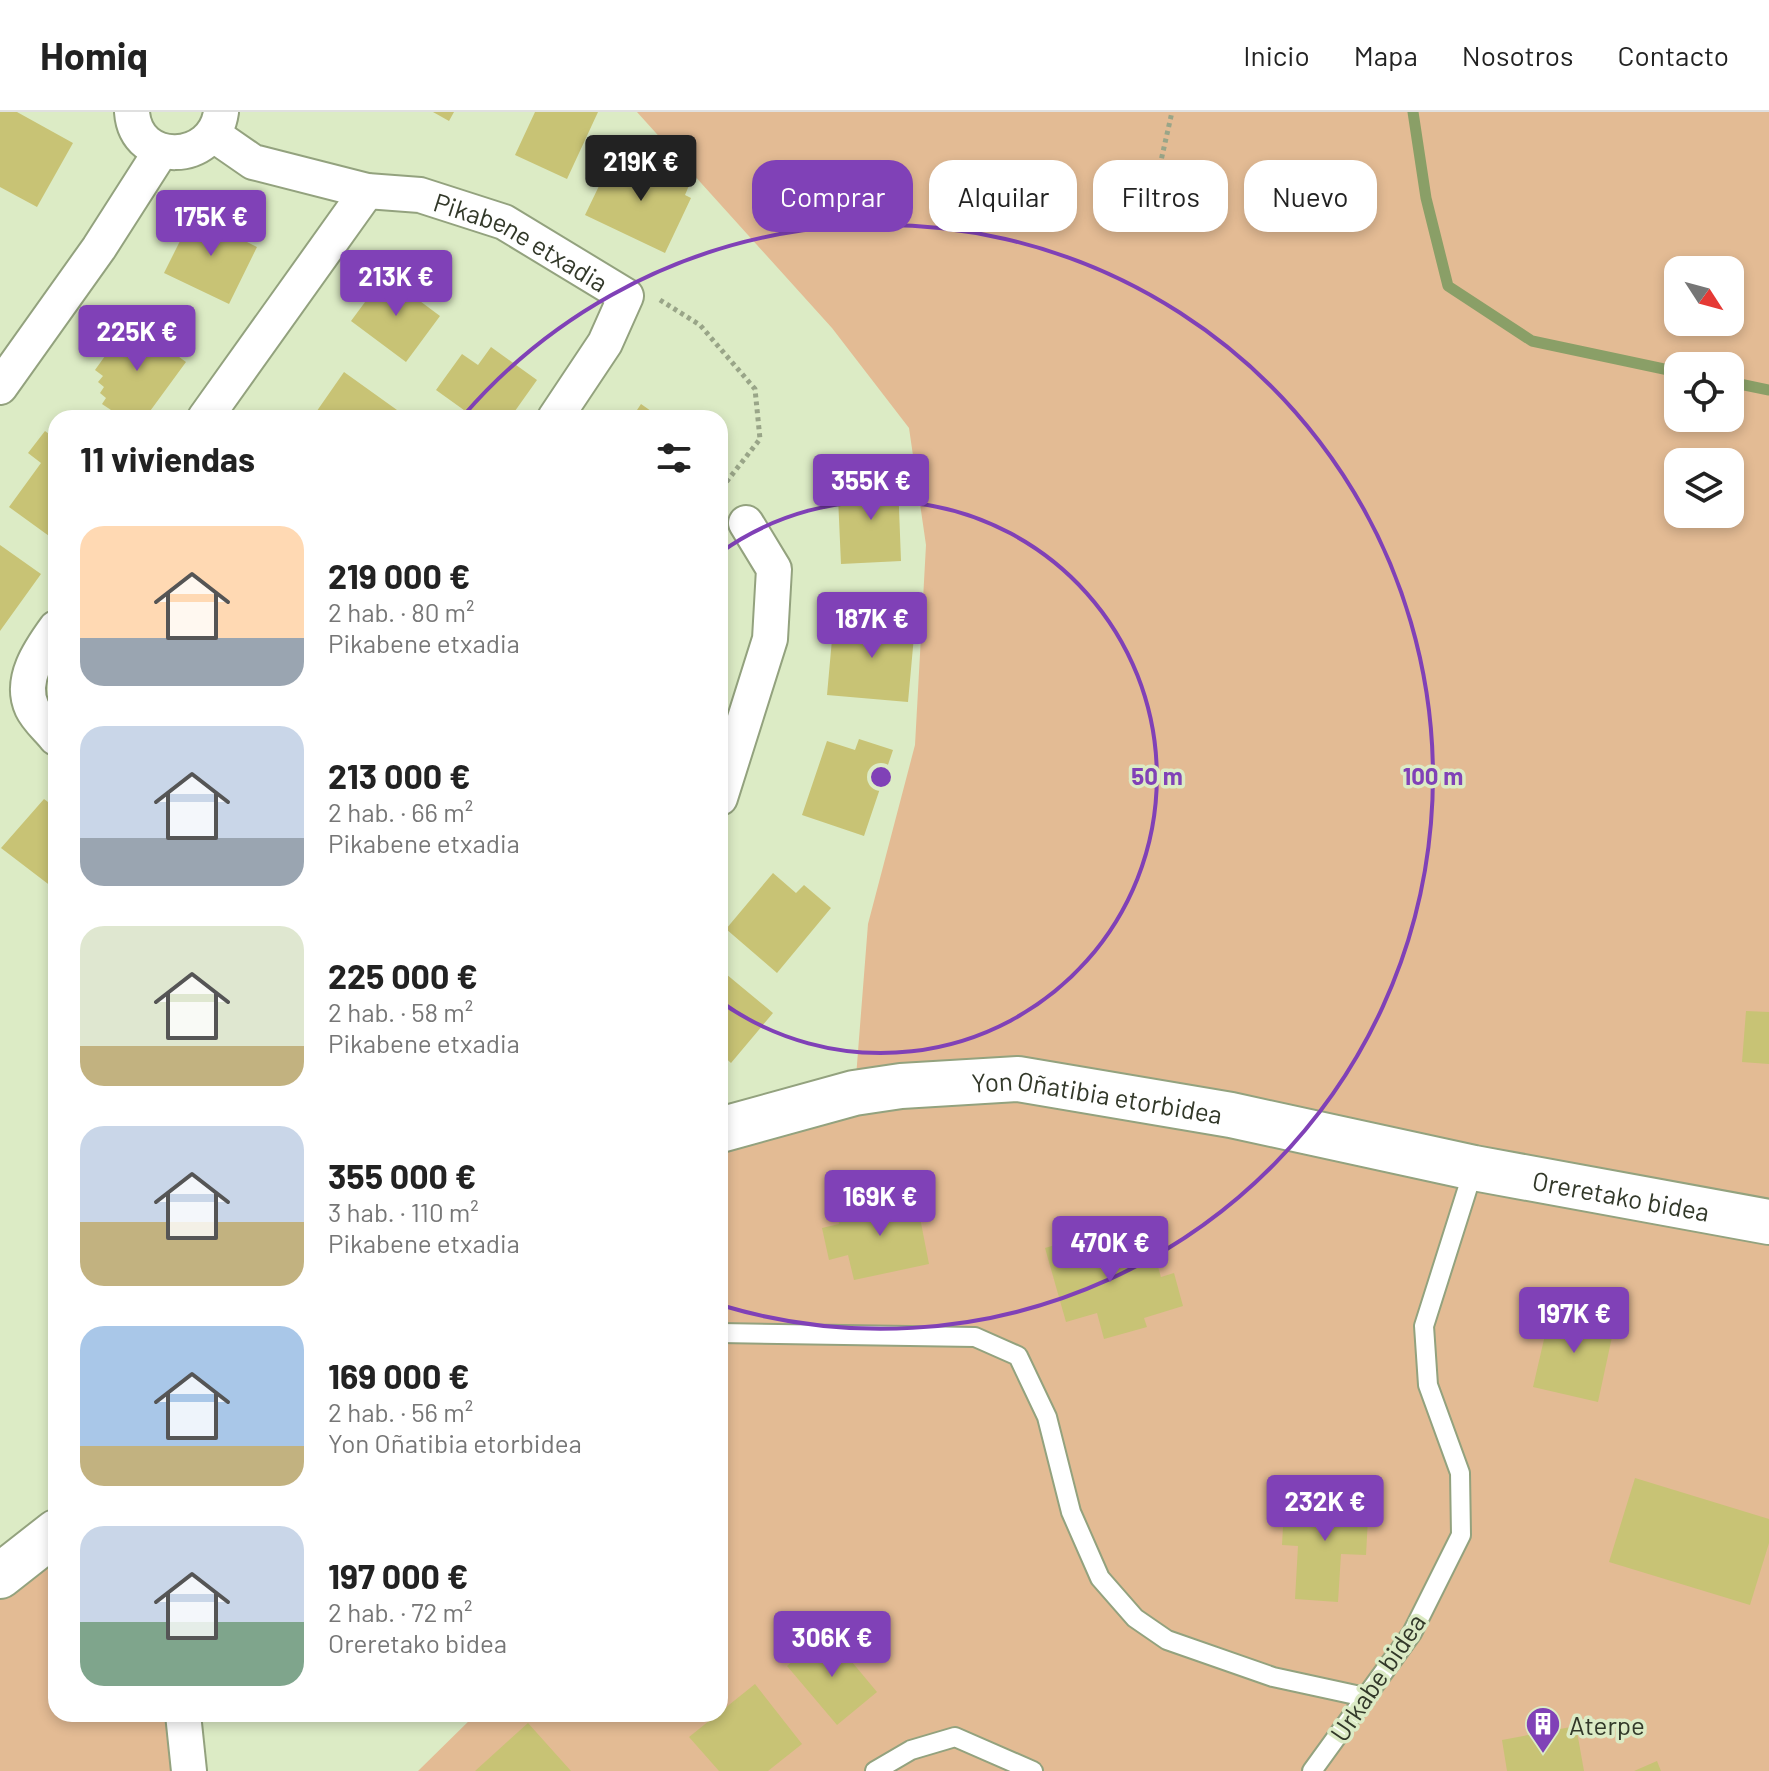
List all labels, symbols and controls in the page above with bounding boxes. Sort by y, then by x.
text: Homiq [40,32,148,78]
text: Inicio [1243,38,1310,72]
text: Mapa [1354,38,1418,72]
text: Nosotros [1462,38,1574,72]
text: Contacto [1618,38,1729,72]
pin: 219K € [576,135,706,203]
text: 219K € [603,145,679,176]
chip: Comprar [752,160,913,232]
chip: Alquilar [929,160,1077,232]
chip: Filtros [1093,160,1228,232]
chip: Nuevo [1244,160,1377,232]
street label: Pikabene etxadia [430,185,614,297]
pin: 175K € [146,190,276,258]
text: 175K € [174,200,248,231]
pin: 213K € [331,250,461,318]
north arrow [1664,256,1744,336]
map controls [1664,256,1744,528]
text: 213K € [358,260,434,291]
pin: 225K € [72,305,202,373]
text: 225K € [96,315,178,346]
button: locate [1664,352,1744,432]
icon: filters [652,436,696,480]
text: 11 viviendas [80,438,255,479]
button: layers [1664,448,1744,528]
pin: 355K € [806,454,936,522]
text: 355K € [831,464,911,495]
text: 219 000 € [328,555,470,596]
icon: home [144,558,240,654]
pin: 187K € [807,592,937,660]
text: 2 hab. · 80 m² [328,596,475,627]
text: 187K € [835,602,909,633]
text: Pikabene etxadia [328,627,520,658]
text: 213 000 € [328,755,471,796]
icon: home [144,758,240,854]
text: 50 m [1131,761,1183,790]
text: 100 m [1403,761,1463,790]
centre of rings [867,763,895,791]
text: 2 hab. · 66 m² [328,796,473,827]
text: Pikabene etxadia [328,827,520,858]
text: 225 000 € [328,955,478,996]
icon: home [144,958,240,1054]
text: 2 hab. · 58 m² [328,996,473,1027]
text: Pikabene etxadia [328,1027,520,1058]
street label: Yon Oñatibia etorbidea [970,1064,1225,1129]
text: 355 000 € [328,1155,476,1196]
icon: home [144,1158,240,1254]
street label: Oreretako bidea [1530,1164,1712,1226]
pin: 169K € [815,1170,945,1238]
text: 169K € [843,1180,917,1211]
text: 3 hab. · 110 m² [328,1196,479,1227]
pin: 470K € [1045,1216,1175,1284]
text: 470K € [1070,1226,1150,1257]
text: Pikabene etxadia [328,1227,520,1258]
pin: 197K € [1509,1287,1639,1355]
text: 197K € [1537,1297,1611,1328]
text: 169 000 € [328,1355,470,1396]
icon: home [144,1358,240,1454]
text: 2 hab. · 56 m² [328,1396,473,1427]
text: Yon Oñatibia etorbidea [328,1427,582,1458]
pin: 232K € [1260,1475,1390,1543]
text: 232K € [1285,1485,1365,1516]
text: 197 000 € [328,1555,468,1596]
icon: home [144,1558,240,1654]
text: 2 hab. · 72 m² [328,1596,473,1627]
street label: Urkabe bidea [1323,1607,1431,1747]
pin: 306K € [767,1611,897,1679]
text: 306K € [792,1621,872,1652]
text: Oreretako bidea [328,1627,507,1658]
building icon: Aterpe [1524,1705,1562,1755]
place label: Aterpe [1569,1709,1645,1740]

